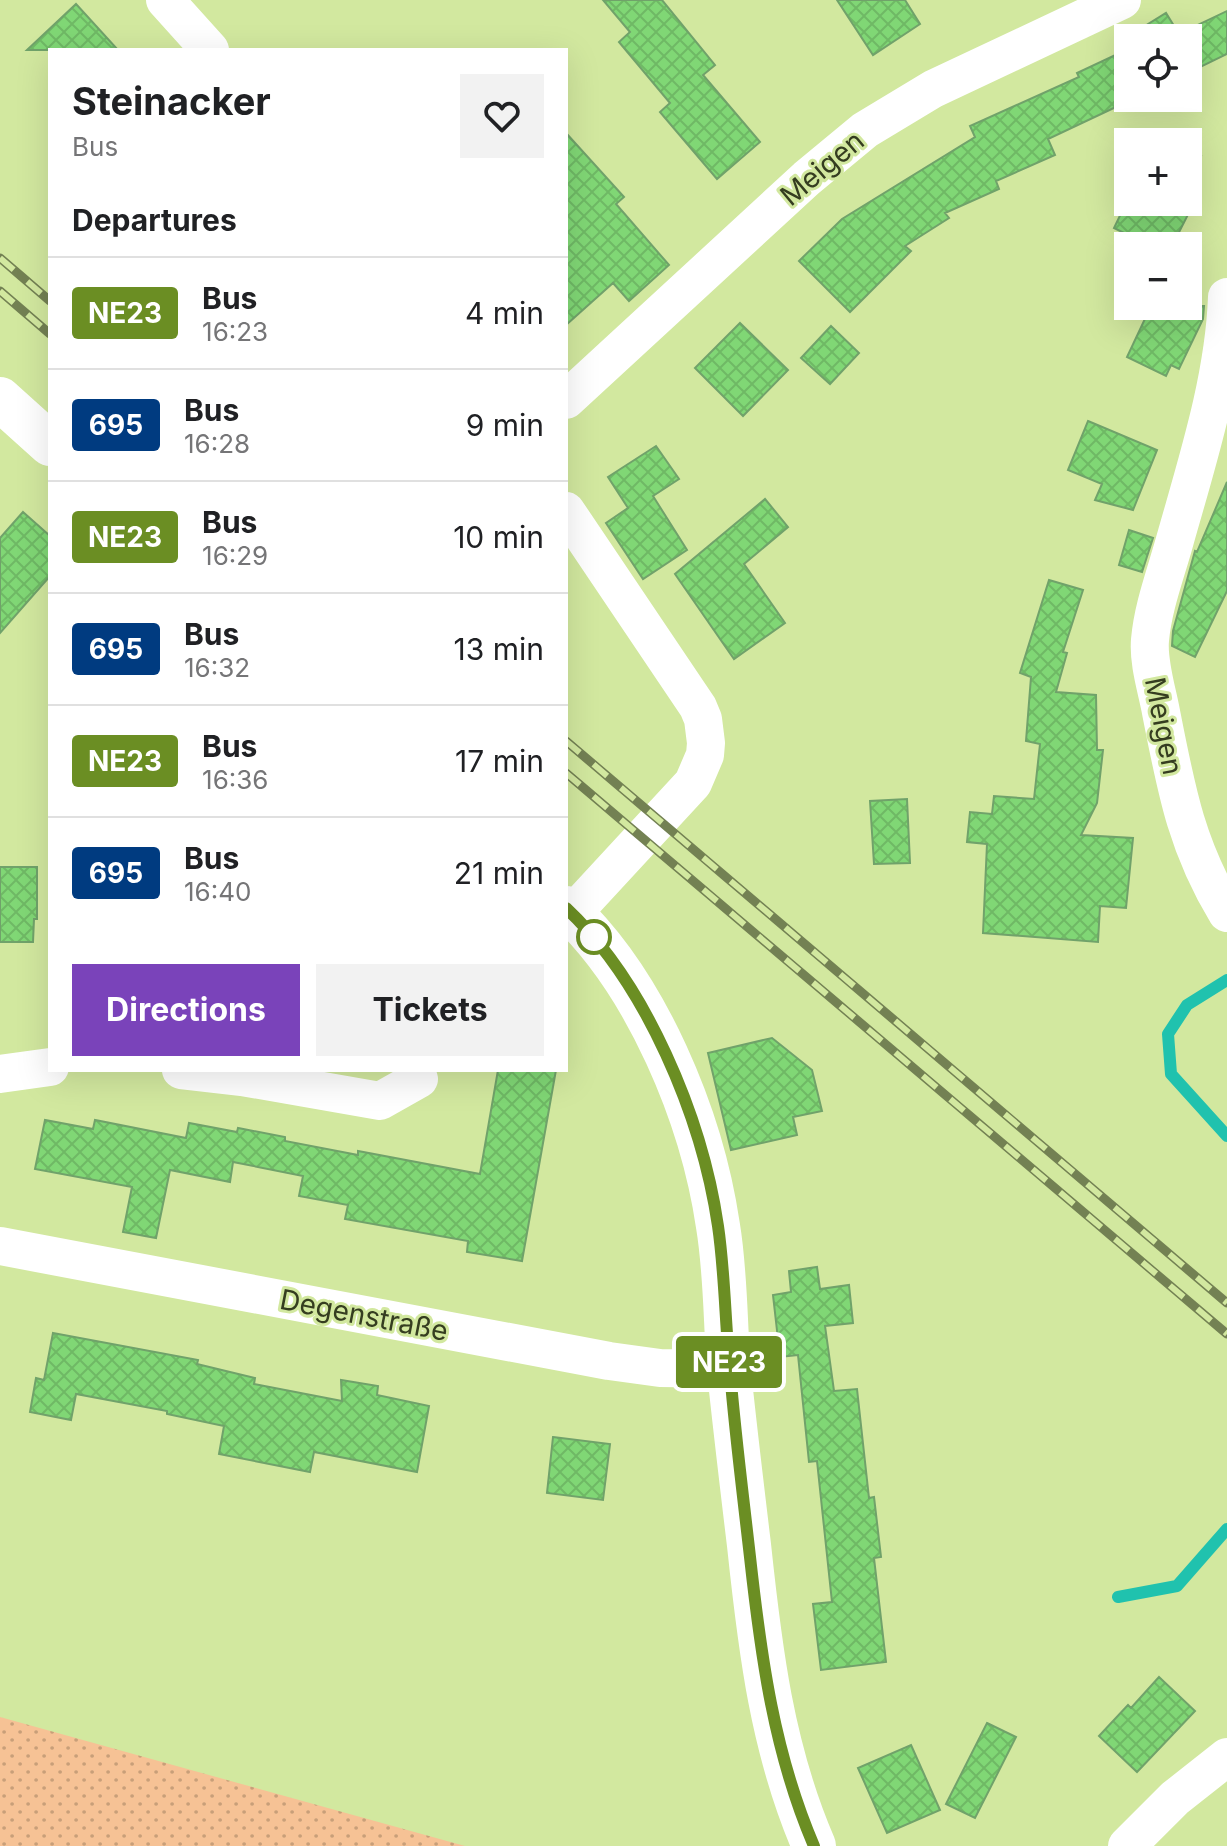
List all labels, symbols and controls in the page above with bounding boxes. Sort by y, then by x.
map controls [1114,24,1202,320]
button: locate [1114,24,1202,112]
button: heart [460,74,544,158]
text: Steinacker [72,78,271,124]
street label: Meigen [773,123,871,213]
button: + [1114,128,1202,216]
text: Bus [72,131,118,162]
text: Departures [72,202,237,238]
button: − [1114,232,1202,320]
text: Bus [202,280,257,316]
text: 4 min [465,295,544,331]
text: NE23 [88,296,162,330]
text: 16:23 [202,316,268,347]
text: Bus [184,392,239,428]
text: 9 min [466,407,544,443]
text: 695 [89,408,143,442]
text: 16:28 [184,428,250,459]
text: Bus [202,504,257,540]
text: 10 min [453,519,544,555]
text: NE23 [88,520,162,554]
text: 16:29 [202,540,268,571]
text: Bus [184,616,239,652]
text: 13 min [454,631,544,667]
text: 695 [89,632,143,666]
text: 16:32 [184,652,250,683]
street label: Meigen [1138,674,1190,778]
text: Bus [202,728,257,764]
text: 17 min [455,743,544,779]
text: NE23 [88,744,162,778]
text: 16:36 [202,764,268,795]
text: Bus [184,840,239,876]
text: 21 min [454,855,544,891]
text: 695 [89,856,143,890]
text: 16:40 [184,876,251,907]
unlabelled marker [577,920,611,954]
button: Directions [72,964,300,1056]
button: Tickets [316,964,544,1056]
street label: Degenstraße [277,1282,451,1348]
line badge: NE23 [673,1336,785,1388]
text: NE23 [692,1345,766,1379]

